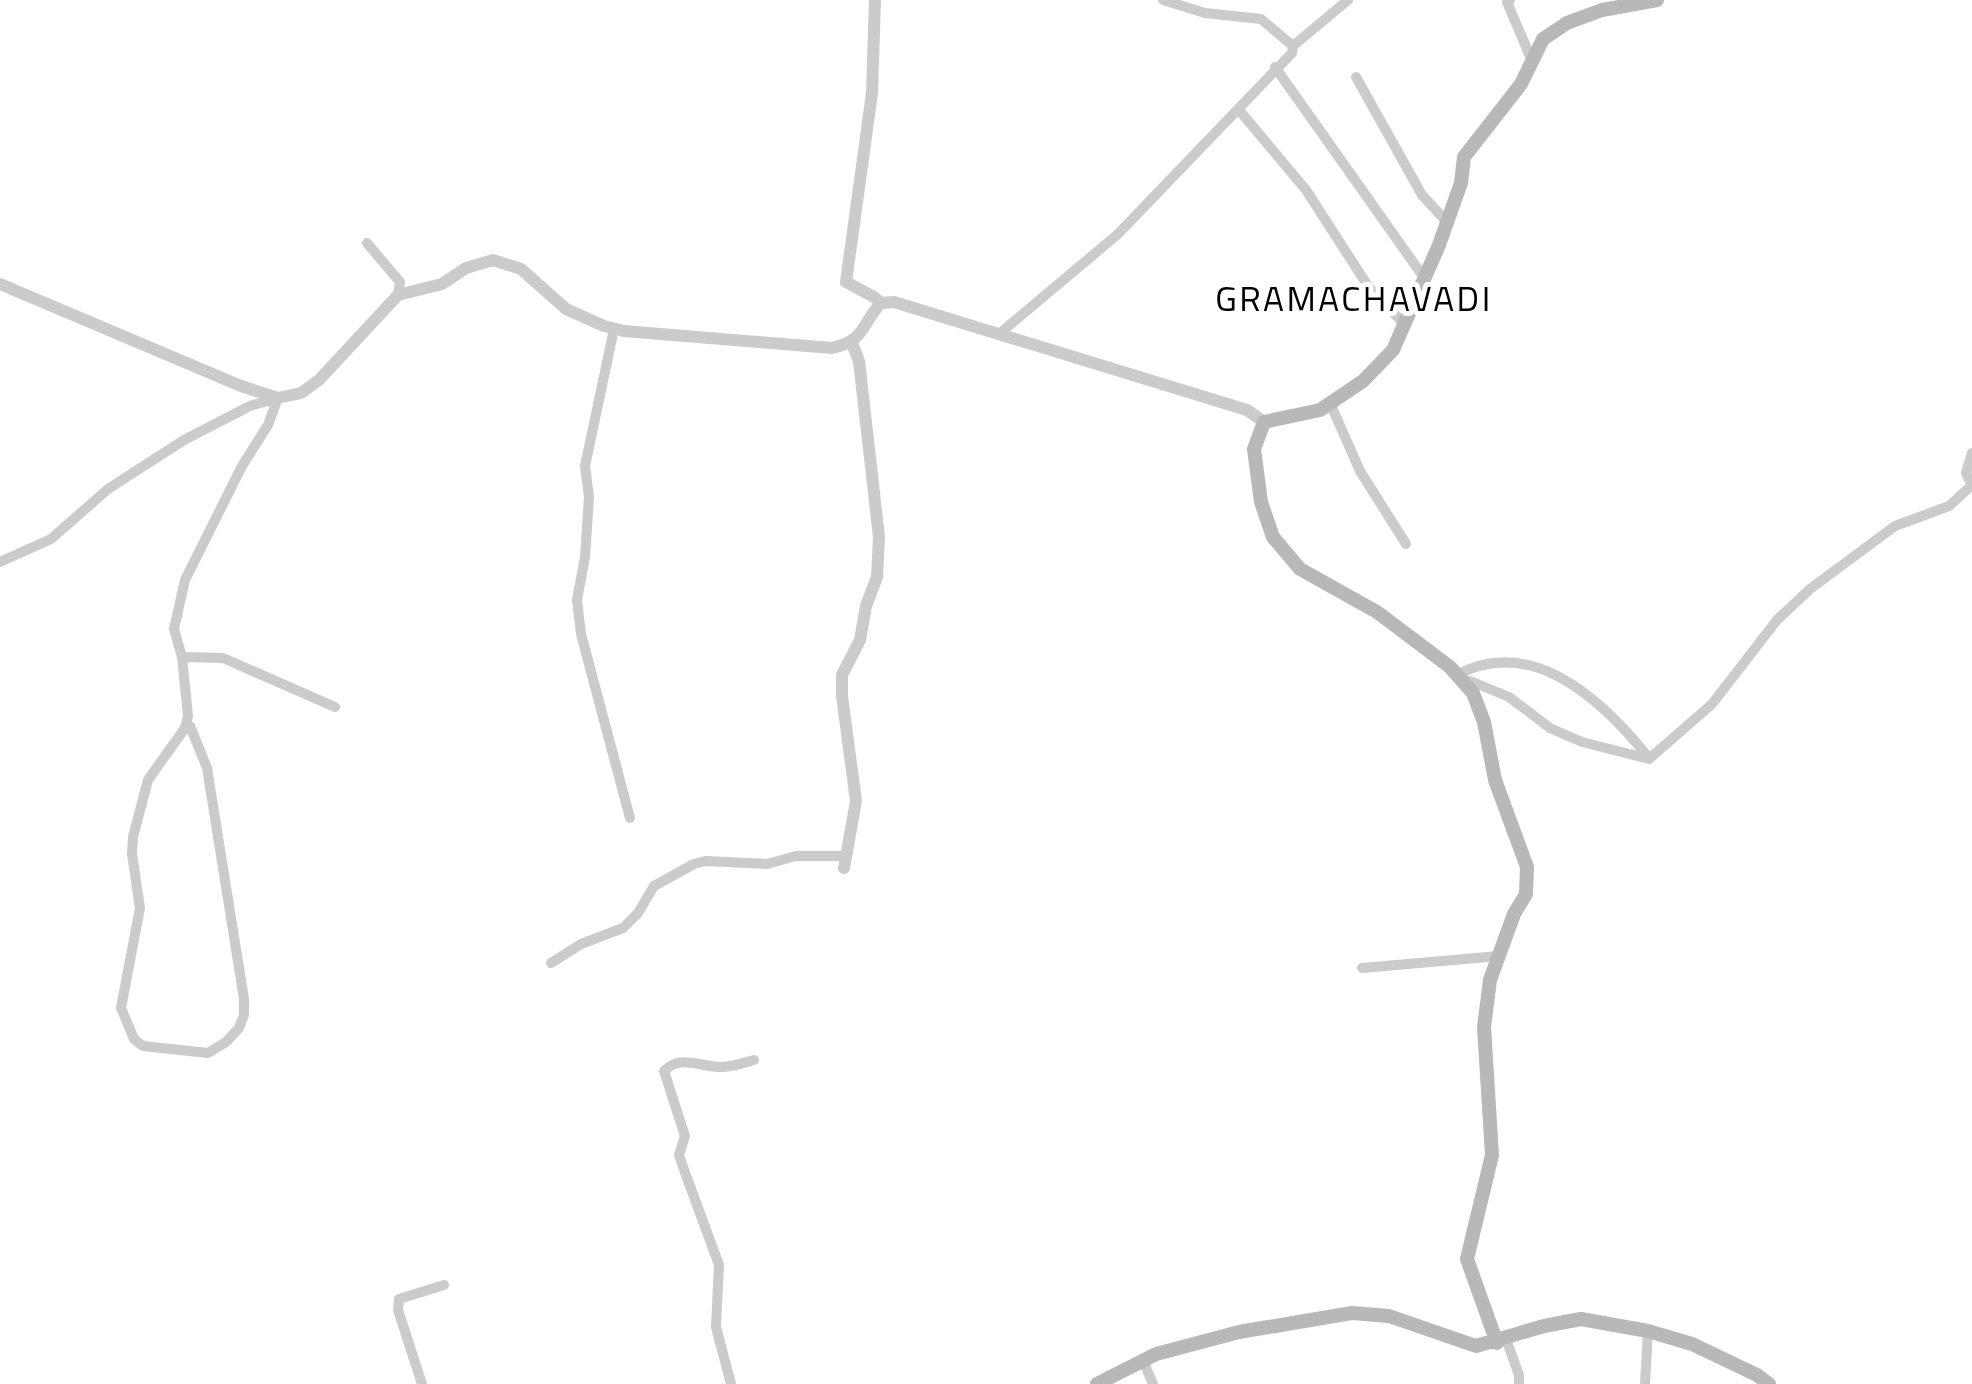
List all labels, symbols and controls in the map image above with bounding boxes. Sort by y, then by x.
district label: GRAMACHAVADI [1215,271,1493,325]

